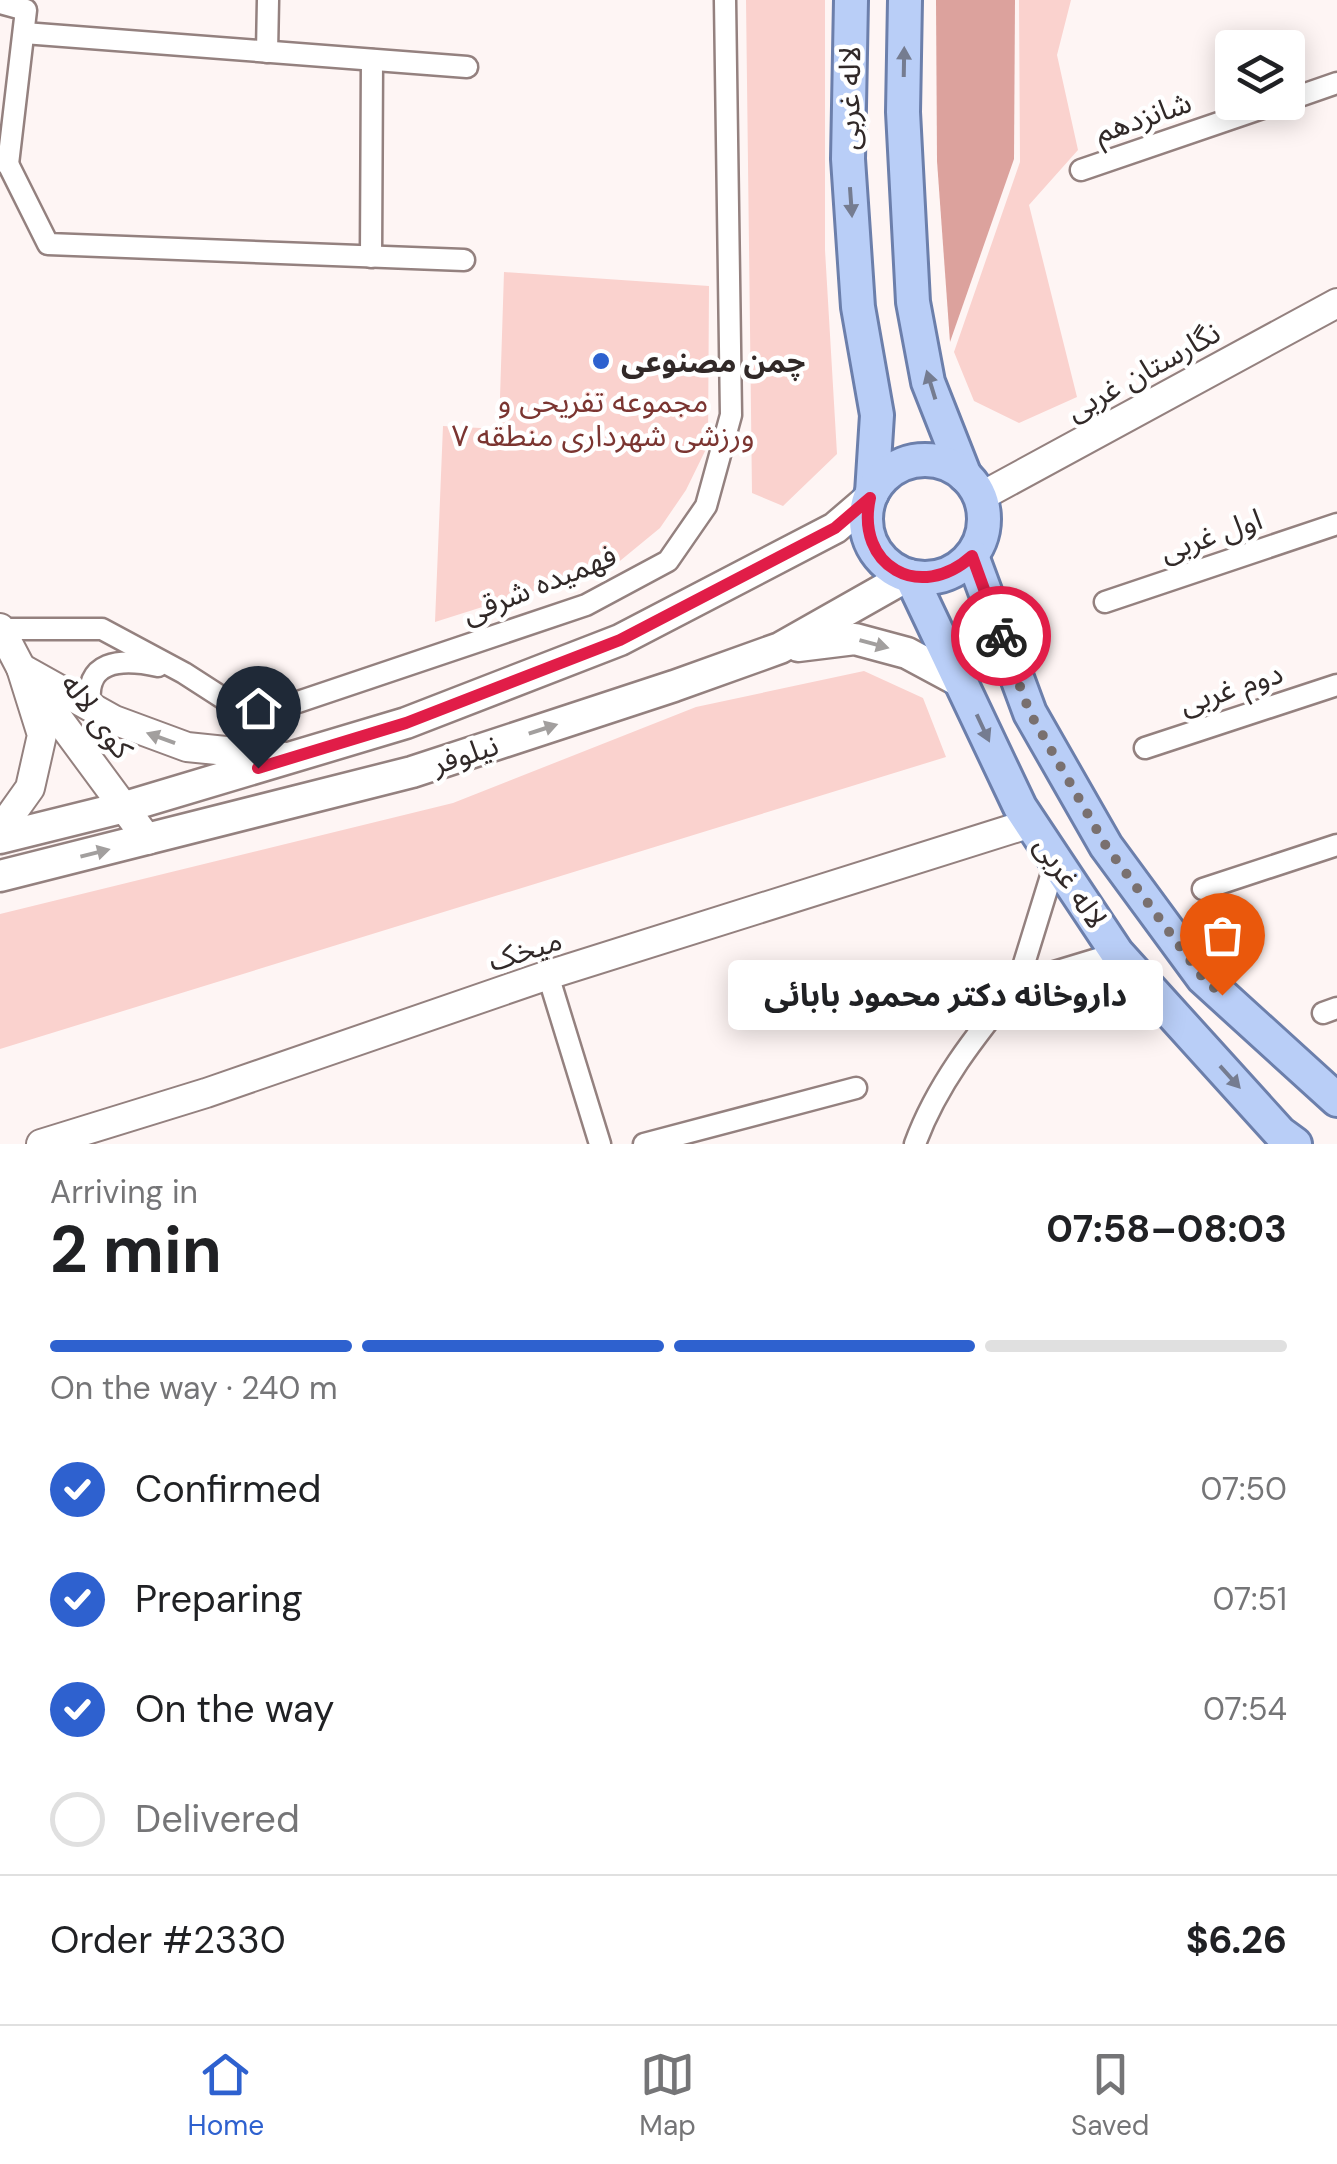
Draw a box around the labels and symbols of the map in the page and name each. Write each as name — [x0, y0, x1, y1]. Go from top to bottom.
one-way arrow — [896, 45, 912, 77]
street label: لاله غربی — [829, 46, 869, 150]
street label: شانزدهم — [1090, 82, 1198, 155]
one-way arrow — [843, 187, 859, 219]
street label: نگارستان غربی — [1059, 313, 1227, 429]
place label: چمن مصنوعی — [621, 342, 805, 381]
marker: چمن مصنوعی — [590, 350, 612, 372]
one-way arrow — [923, 369, 938, 399]
park label: مجموعه تفریحی و ورزشی شهرداری منطقه ۷ — [452, 382, 754, 455]
street label: اول غربی — [1155, 499, 1267, 571]
street label: فهمیده شرقی — [456, 535, 622, 633]
courier — [951, 586, 1051, 686]
one-way arrow — [859, 636, 890, 652]
street label: دوم غربی — [1174, 653, 1289, 726]
street label: کوی لاله — [52, 665, 142, 767]
pin — [216, 666, 301, 769]
one-way arrow — [974, 714, 991, 743]
one-way arrow — [528, 721, 558, 736]
street label: نیلوفر — [426, 725, 503, 783]
one-way arrow — [146, 730, 176, 745]
street label: لاله غربی — [1026, 828, 1116, 936]
one-way arrow — [80, 845, 111, 860]
pin — [1180, 893, 1265, 996]
street label: میخک — [483, 920, 567, 980]
callout: داروخانه دکتر محمود بابائی — [727, 960, 1162, 1030]
one-way arrow — [1218, 1065, 1241, 1089]

